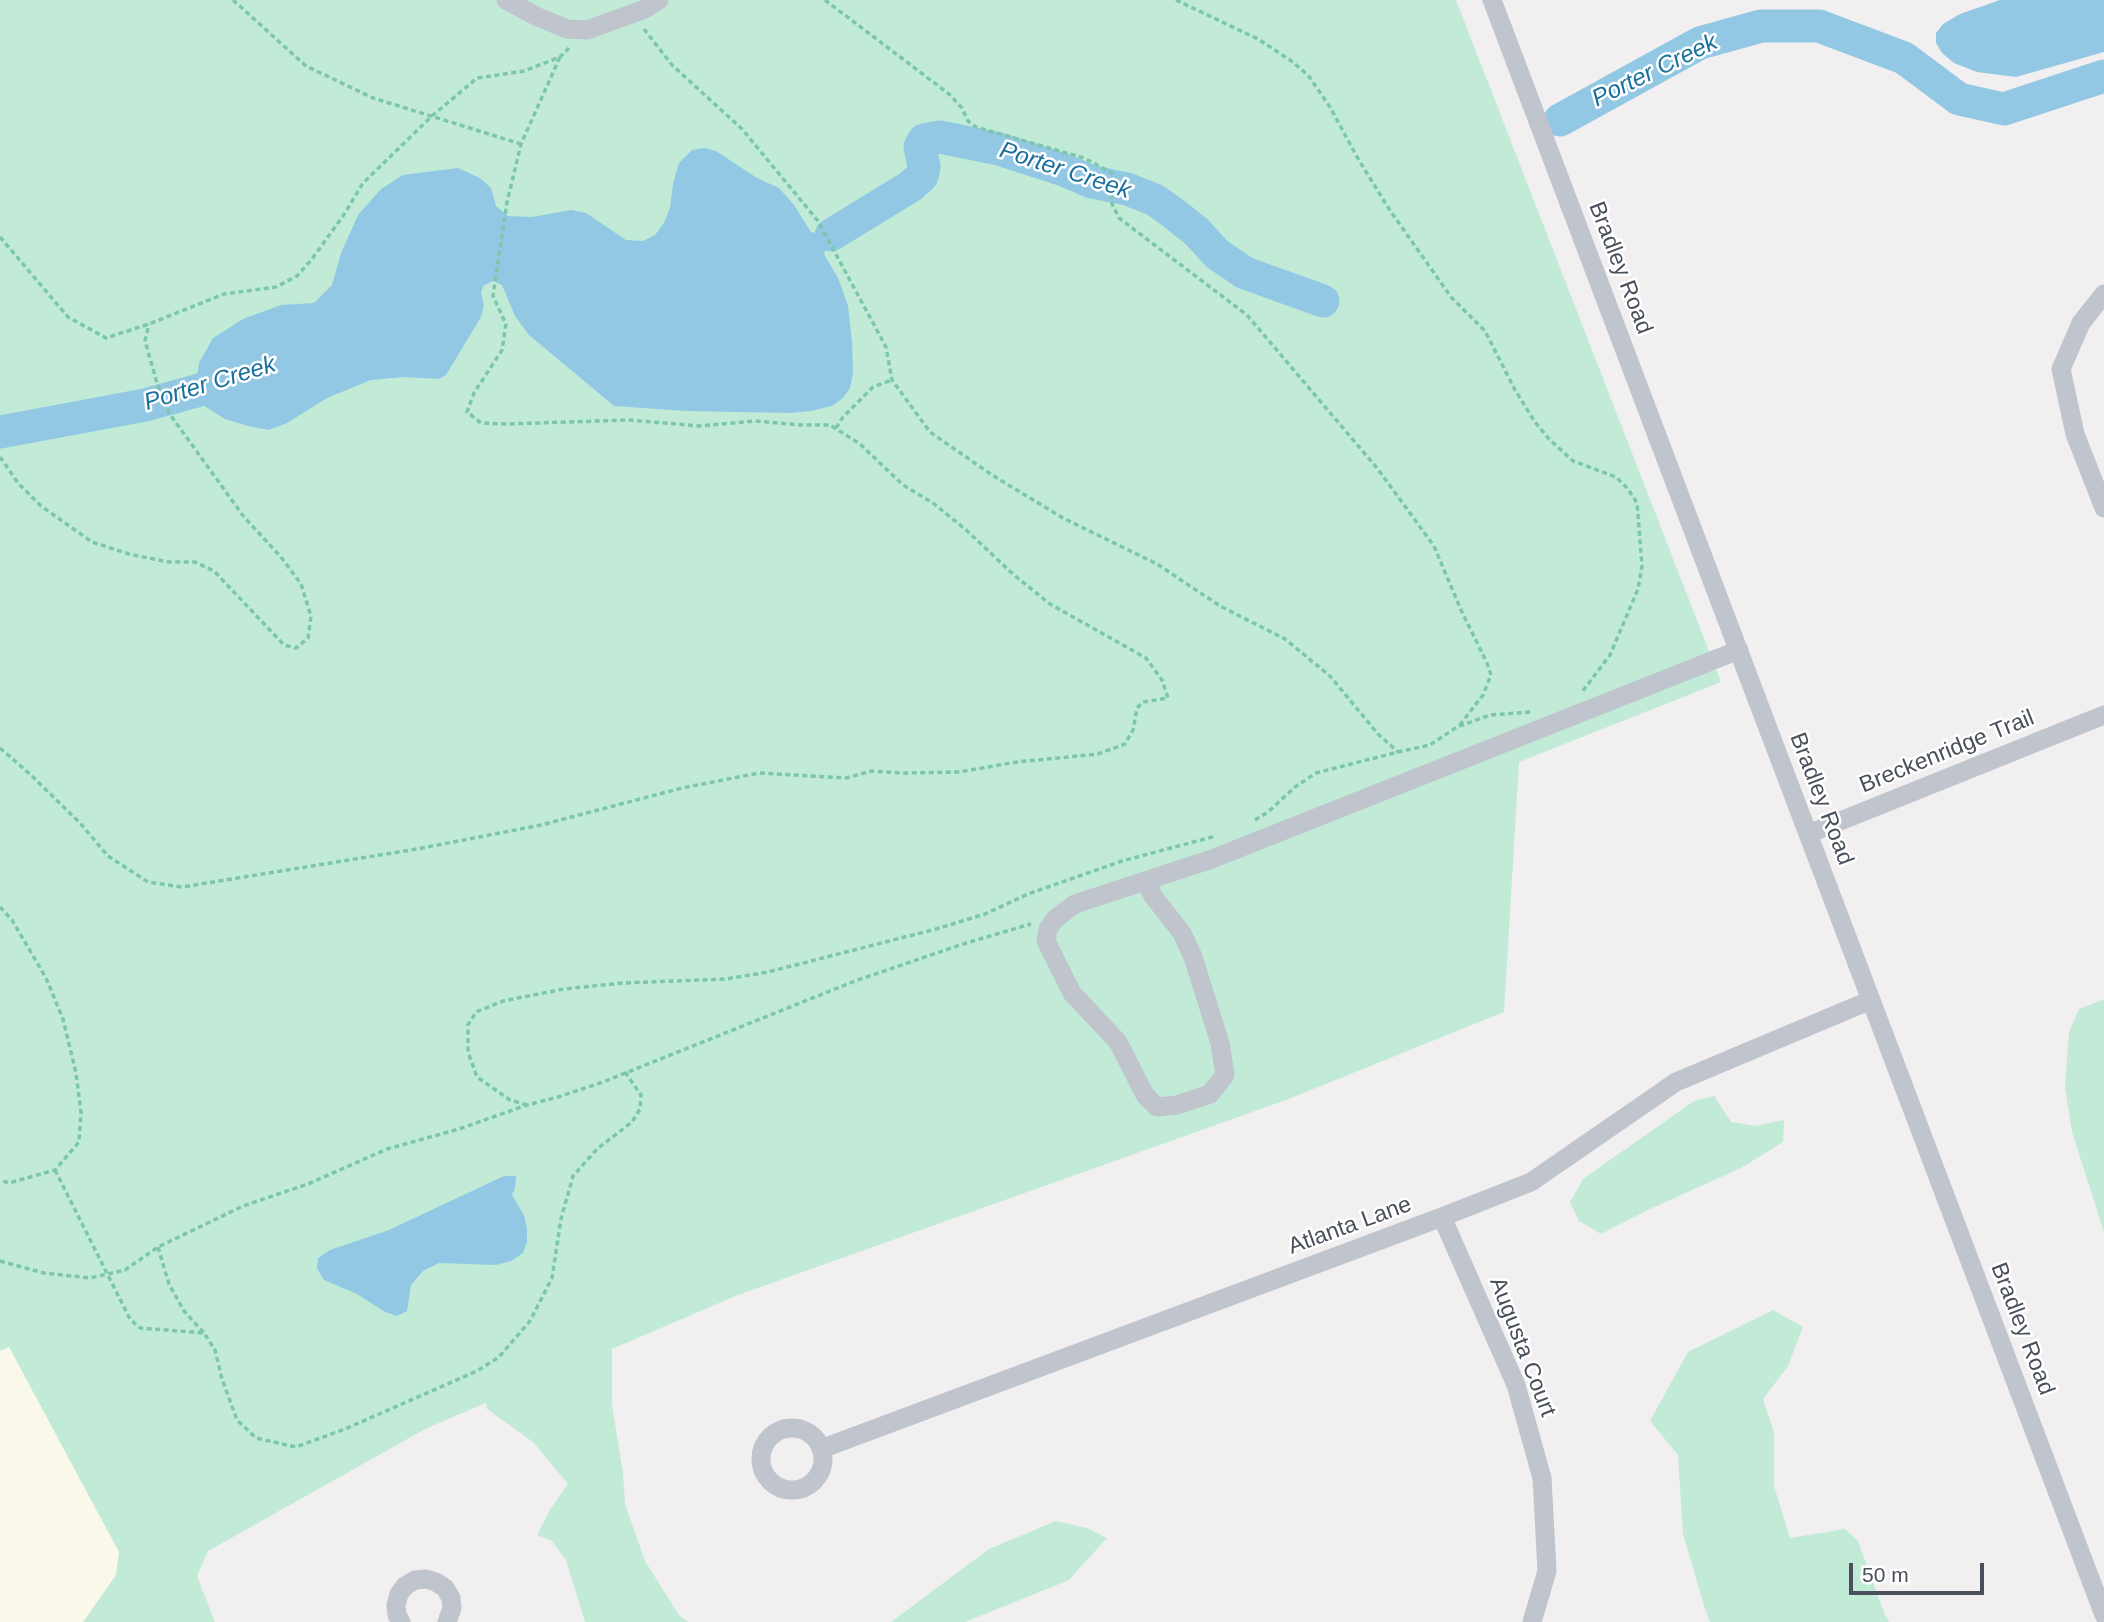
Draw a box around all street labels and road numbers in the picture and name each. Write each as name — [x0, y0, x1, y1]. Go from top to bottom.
street label: Bradley Road — [1582, 198, 1658, 338]
street label: Breckenridge Trail — [1856, 704, 2038, 800]
street label: Bradley Road — [1783, 729, 1859, 869]
street label: Atlanta Lane — [1285, 1191, 1415, 1261]
street label: Bradley Road — [1984, 1259, 2060, 1399]
street label: Augusta Court — [1483, 1273, 1561, 1421]

